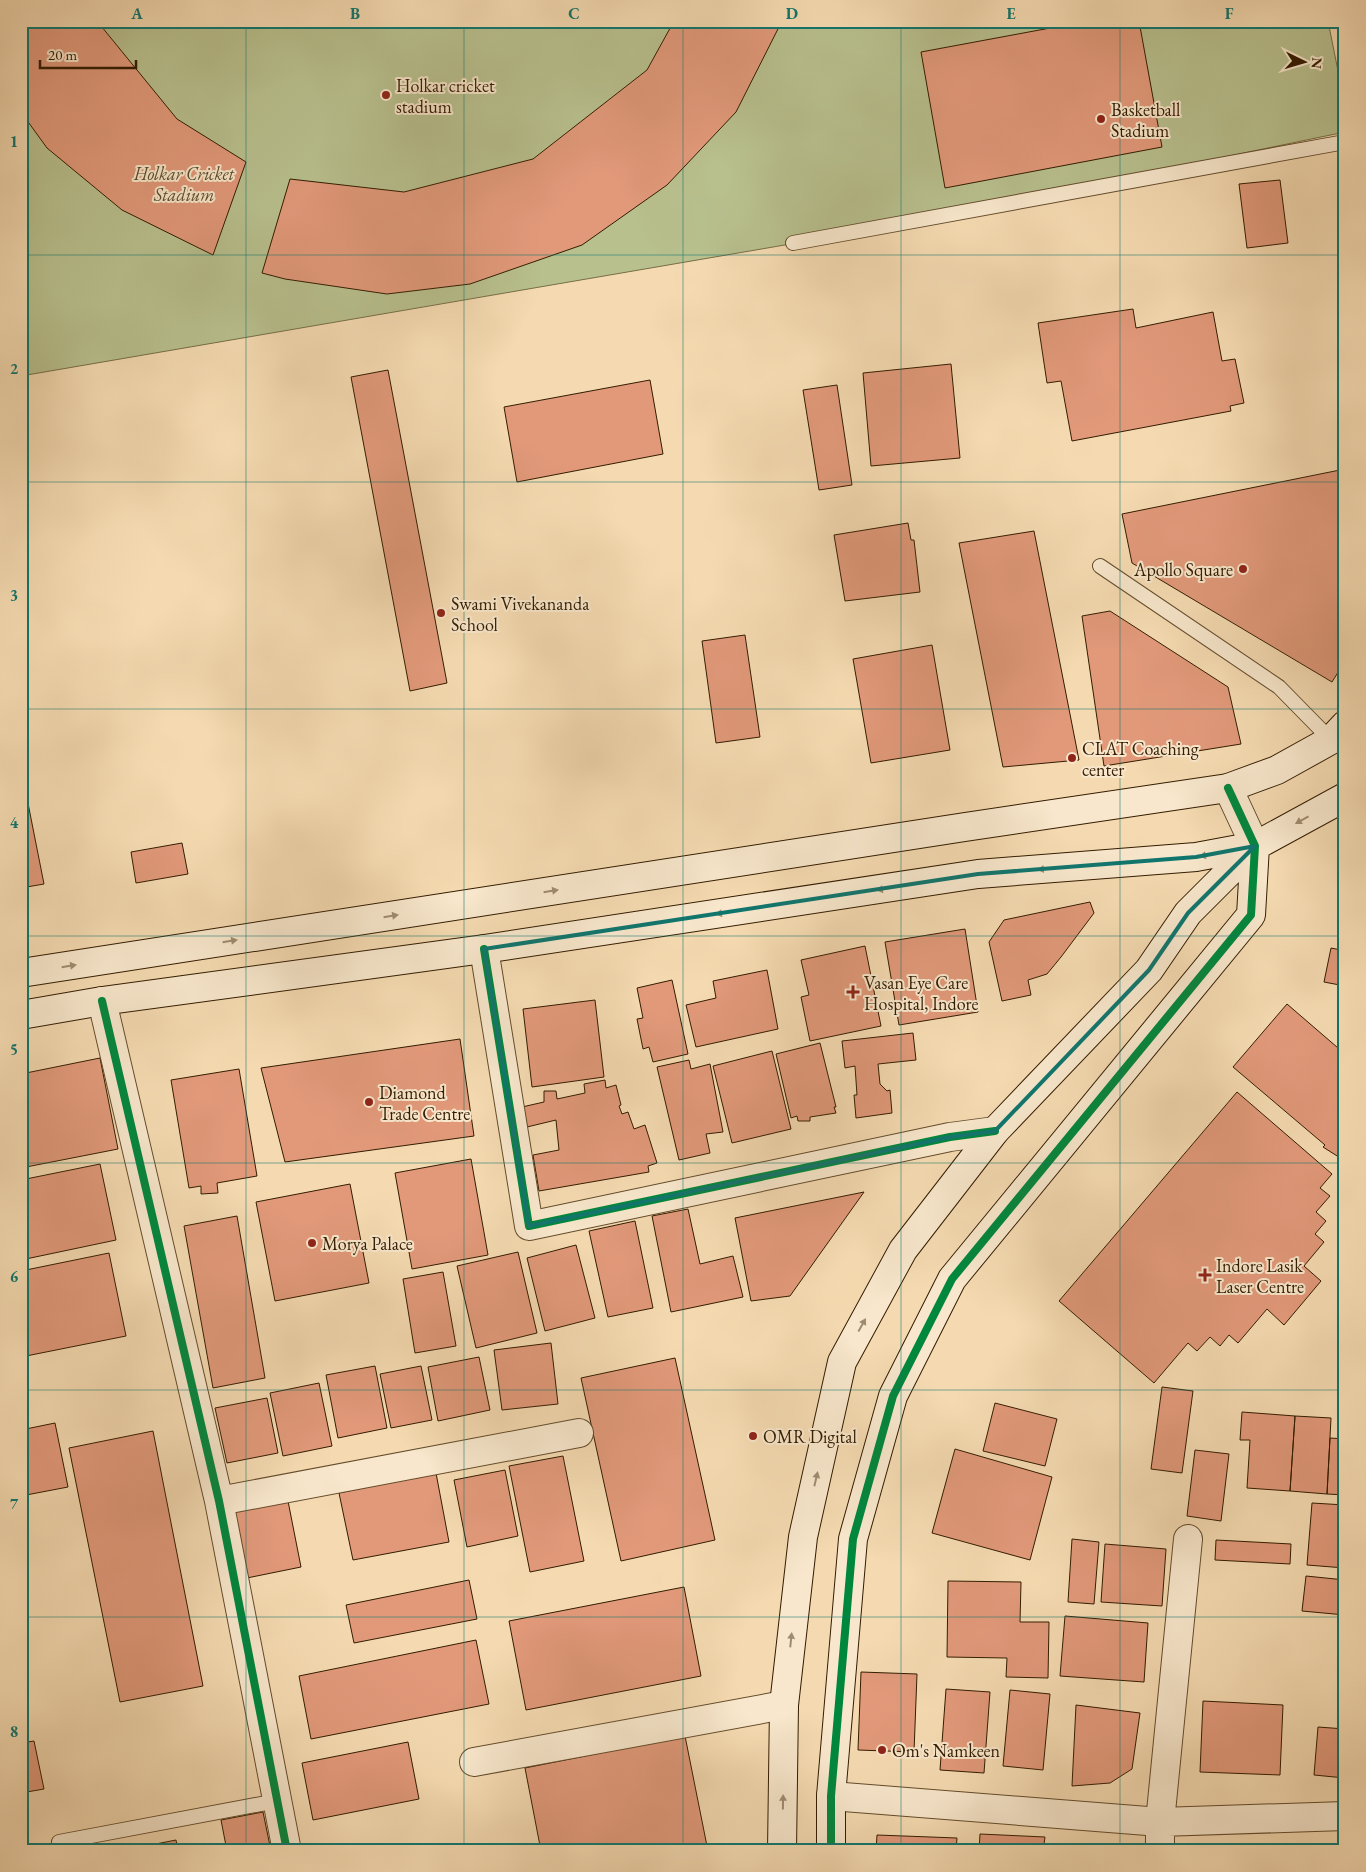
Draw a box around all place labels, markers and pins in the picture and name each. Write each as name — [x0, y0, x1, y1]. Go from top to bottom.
place label: Holkar cricket stadium — [396, 74, 495, 118]
marker: Holkar cricket stadium — [380, 89, 392, 101]
place label: Basketball Stadium — [1111, 98, 1180, 142]
marker: Basketball Stadium — [1095, 113, 1107, 125]
place label: Apollo Square — [1133, 558, 1233, 581]
marker: Apollo Square — [1237, 563, 1249, 575]
place label: Swami Vivekananda School — [451, 592, 590, 636]
marker: Swami Vivekananda School — [435, 607, 447, 619]
place label: CLAT Coaching center — [1082, 737, 1199, 781]
marker: CLAT Coaching center — [1066, 752, 1078, 764]
place label: Vasan Eye Care Hospital, Indore — [864, 971, 979, 1015]
marker: Vasan Eye Care Hospital, Indore — [846, 985, 860, 999]
place label: Diamond Trade Centre — [379, 1081, 470, 1125]
marker: Diamond Trade Centre — [363, 1096, 375, 1108]
place label: Morya Palace — [322, 1232, 413, 1255]
marker: Morya Palace — [306, 1237, 318, 1249]
place label: Indore Lasik Laser Centre — [1216, 1254, 1304, 1298]
marker: Indore Lasik Laser Centre — [1198, 1268, 1212, 1282]
place label: OMR Digital — [763, 1425, 857, 1448]
marker: OMR Digital — [747, 1430, 759, 1442]
place label: Om's Namkeen — [892, 1739, 1000, 1762]
marker: Om's Namkeen — [876, 1744, 888, 1756]

